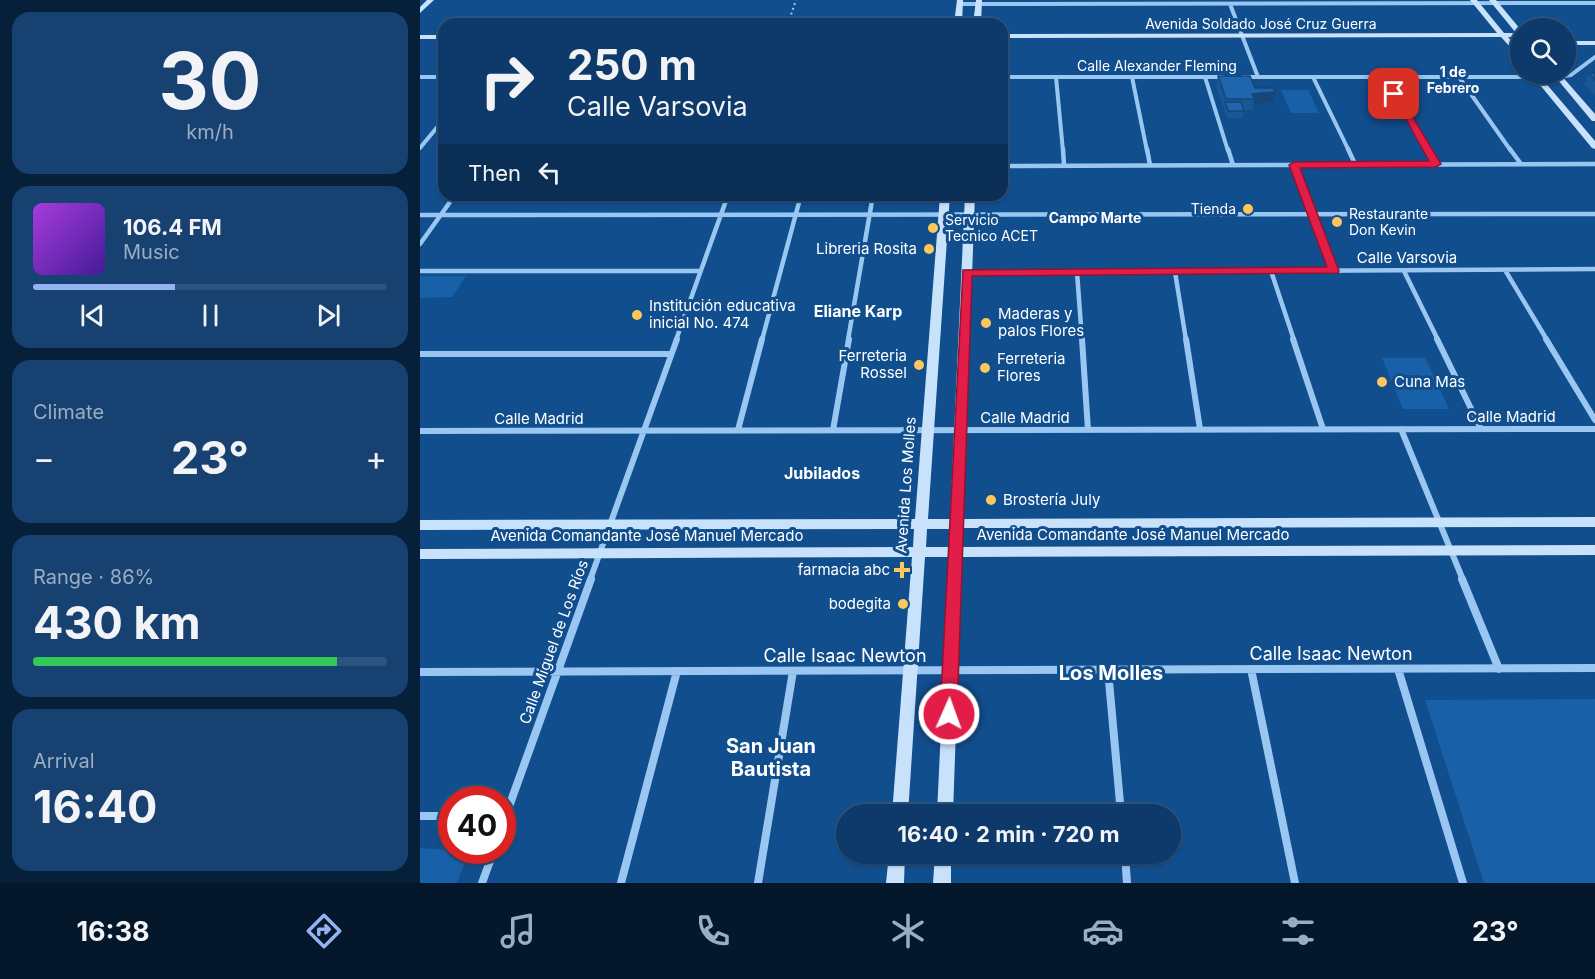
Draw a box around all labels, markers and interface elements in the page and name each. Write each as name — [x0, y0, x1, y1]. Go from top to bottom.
street label: Avenida Soldado José Cruz Guerra — [1145, 15, 1377, 32]
map controls — [1510, 18, 1576, 84]
button: search — [1510, 18, 1576, 84]
text: 30 — [159, 33, 261, 128]
text: 250 m — [567, 39, 697, 90]
icon: right — [468, 42, 546, 120]
street label: Calle Alexander Fleming — [1077, 57, 1237, 74]
district label: 1 de Febrero — [1427, 63, 1480, 96]
pin — [1368, 68, 1419, 119]
icon: arrive — [1377, 77, 1410, 110]
text: Calle Varsovia — [567, 90, 748, 123]
text: km/h — [186, 120, 234, 144]
icon: left — [533, 156, 566, 189]
text: Then — [468, 160, 521, 186]
place label: Tienda — [1191, 200, 1236, 217]
marker: Tienda — [1241, 202, 1255, 216]
place label: Restaurante Don Kevin — [1349, 205, 1428, 238]
district label: Campo Marte — [1049, 209, 1141, 226]
place label: Servicio Tecnico ACET — [945, 211, 1038, 244]
text: 106.4 FM — [123, 214, 222, 240]
marker: Restaurante Don Kevin — [1330, 215, 1344, 229]
marker: Servicio Tecnico ACET — [926, 221, 940, 235]
place label: Libreria Rosita — [816, 239, 917, 258]
text: Music — [123, 240, 180, 264]
marker: Libreria Rosita — [922, 242, 936, 256]
street label: Calle Varsovia — [1357, 248, 1457, 267]
place label: Institución educativa inicial No. 474 — [649, 296, 796, 332]
icon: previous — [76, 299, 109, 332]
icon: pause — [194, 299, 227, 332]
icon: next — [312, 299, 345, 332]
district label: Eliane Karp — [814, 301, 902, 321]
place label: Maderas y palos Flores — [998, 304, 1084, 340]
marker: Institución educativa inicial No. 474 — [630, 308, 644, 322]
marker: Maderas y palos Flores — [979, 316, 993, 330]
place label: Ferreteria Rossel — [839, 346, 907, 382]
place label: Ferreteria Flores — [997, 349, 1065, 385]
marker: Ferreteria Rossel — [912, 358, 926, 372]
marker: Ferreteria Flores — [978, 361, 992, 375]
place label: Cuna Mas — [1394, 372, 1465, 391]
marker: Cuna Mas — [1375, 375, 1389, 389]
text: Climate — [33, 400, 104, 424]
street label: Calle Madrid — [1466, 407, 1556, 426]
street label: Calle Madrid — [980, 408, 1070, 427]
street label: Calle Madrid — [494, 409, 584, 428]
street label: Avenida Los Molles — [891, 416, 920, 554]
text: 23° — [171, 430, 249, 485]
text: − — [33, 438, 55, 478]
text: + — [365, 438, 387, 478]
district label: Jubilados — [784, 463, 860, 483]
place label: Brostería July — [1003, 490, 1101, 509]
marker: Brostería July — [984, 493, 998, 507]
street label: Avenida Comandante José Manuel Mercado — [977, 525, 1289, 544]
street label: Avenida Comandante José Manuel Mercado — [491, 526, 803, 545]
street label: Calle Miguel de Los Ríos — [515, 557, 592, 727]
place label: farmacia abc — [798, 560, 890, 579]
marker: farmacia abc — [895, 563, 909, 577]
text: Range · 86% — [33, 565, 154, 589]
place label: bodegita — [829, 594, 891, 613]
text: 430 km — [33, 595, 201, 650]
marker: bodegita — [896, 597, 910, 611]
street label: Calle Isaac Newton — [1249, 643, 1413, 664]
street label: Calle Isaac Newton — [763, 645, 927, 666]
district label: Los Molles — [1059, 661, 1163, 685]
position arrow — [917, 682, 981, 746]
district label: San Juan Bautista — [726, 734, 816, 781]
text: Arrival — [33, 749, 95, 773]
text: 16:40 — [33, 779, 157, 834]
speed limit sign: 40 — [438, 786, 516, 864]
text: 16:40 · 2 min · 720 m — [898, 821, 1119, 847]
icon: directions — [303, 910, 345, 952]
icon: music — [497, 910, 539, 952]
icon: phone — [692, 910, 734, 952]
icon: climate — [887, 910, 929, 952]
icon: car — [1082, 910, 1124, 952]
icon: filters — [1277, 910, 1319, 952]
text: 16:38 — [76, 915, 150, 948]
text: 23° — [1472, 915, 1519, 948]

